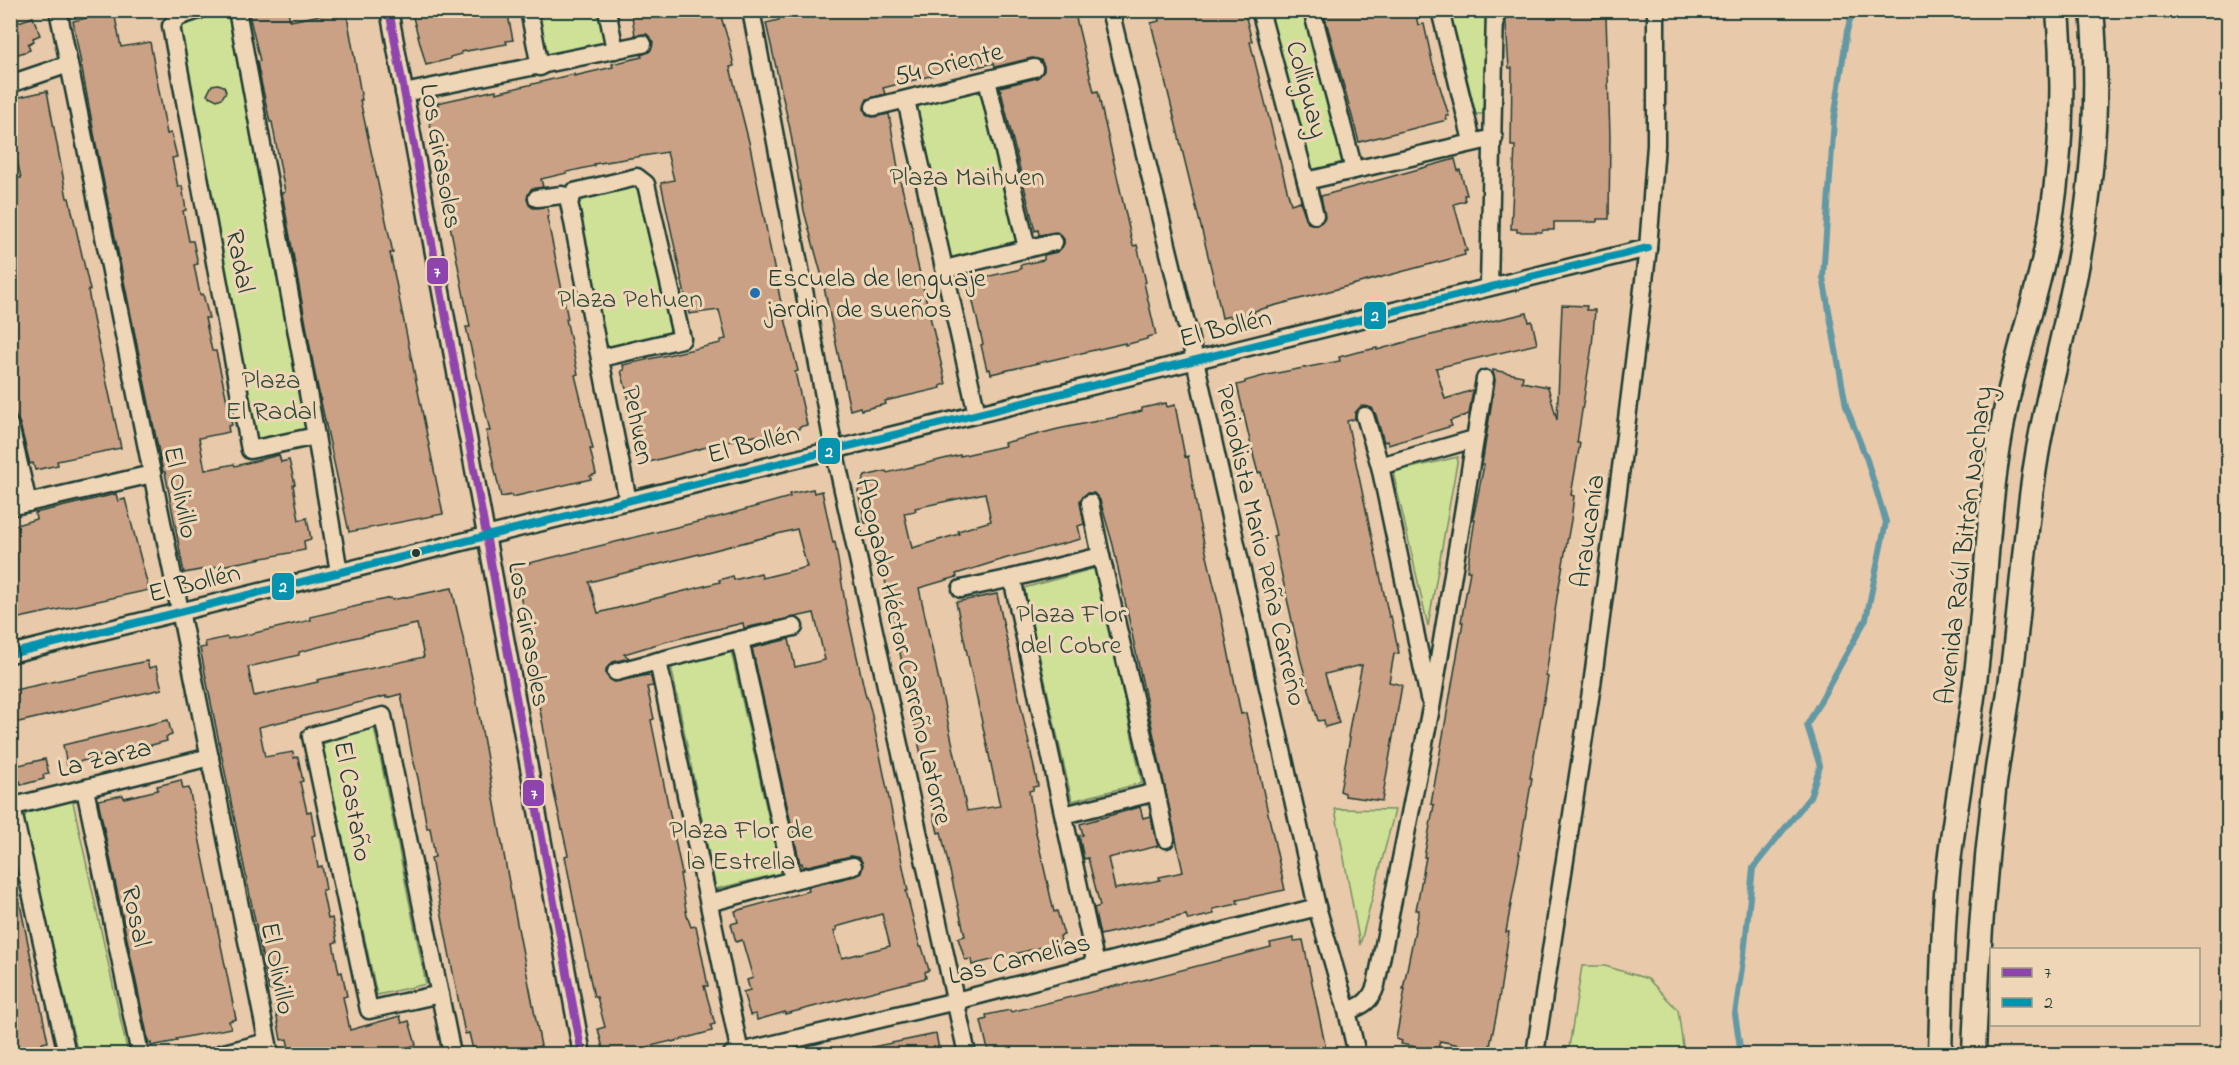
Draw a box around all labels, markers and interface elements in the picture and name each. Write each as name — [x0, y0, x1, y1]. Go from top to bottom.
street label: 54 Oriente — [890, 33, 1008, 98]
street label: Colliguay — [1274, 37, 1337, 143]
street label: Los Girasoles — [408, 81, 471, 232]
park label: Plaza Maihuen — [889, 159, 1045, 198]
street label: Radal — [213, 226, 264, 297]
line badge: 7 — [426, 257, 449, 285]
place label: Escuela de lenguaje jardin de sueños — [764, 260, 987, 330]
text: 7 — [434, 261, 441, 285]
park label: Plaza Pehuen — [557, 281, 703, 320]
marker: Escuela de lenguaje jardin de sueños — [748, 286, 762, 300]
street label: El Bollén — [1176, 299, 1276, 360]
line badge: 2 — [1363, 301, 1387, 330]
text: 2 — [1370, 305, 1379, 329]
park label: Plaza El Radal — [225, 362, 317, 432]
street label: Periodista Mario Peña Carreño — [1204, 381, 1316, 710]
street label: Pehuen — [610, 383, 663, 468]
street label: Avenida Raúl Bitrán Nachary — [1927, 384, 2004, 707]
street label: El Bollén — [704, 415, 804, 476]
line badge: 2 — [817, 437, 841, 465]
text: 2 — [824, 441, 833, 465]
street label: El Olivillo — [152, 443, 208, 542]
street label: Araucanía — [1562, 472, 1617, 591]
street label: Abogado Héctor Carreño Latorre — [844, 474, 962, 830]
unlabelled marker — [410, 547, 422, 559]
street label: El Bollén — [145, 554, 245, 615]
street label: Los Girasoles — [496, 559, 559, 710]
line badge: 2 — [271, 572, 295, 601]
text: 2 — [278, 576, 287, 600]
park label: Plaza Flor del Cobre — [1016, 596, 1127, 666]
street label: La Zarza — [54, 729, 156, 790]
street label: El Castaño — [322, 738, 381, 865]
line badge: 7 — [522, 779, 545, 807]
text: 7 — [531, 783, 538, 807]
park label: Plaza Flor de la Estrella — [669, 812, 814, 882]
street label: Rosal — [109, 882, 160, 951]
street label: El Olivillo — [249, 919, 305, 1018]
street label: Las Camelias — [944, 924, 1095, 997]
legend — [1990, 948, 2200, 1026]
text: 7 — [2044, 961, 2052, 987]
text: 2 — [2044, 991, 2053, 1017]

